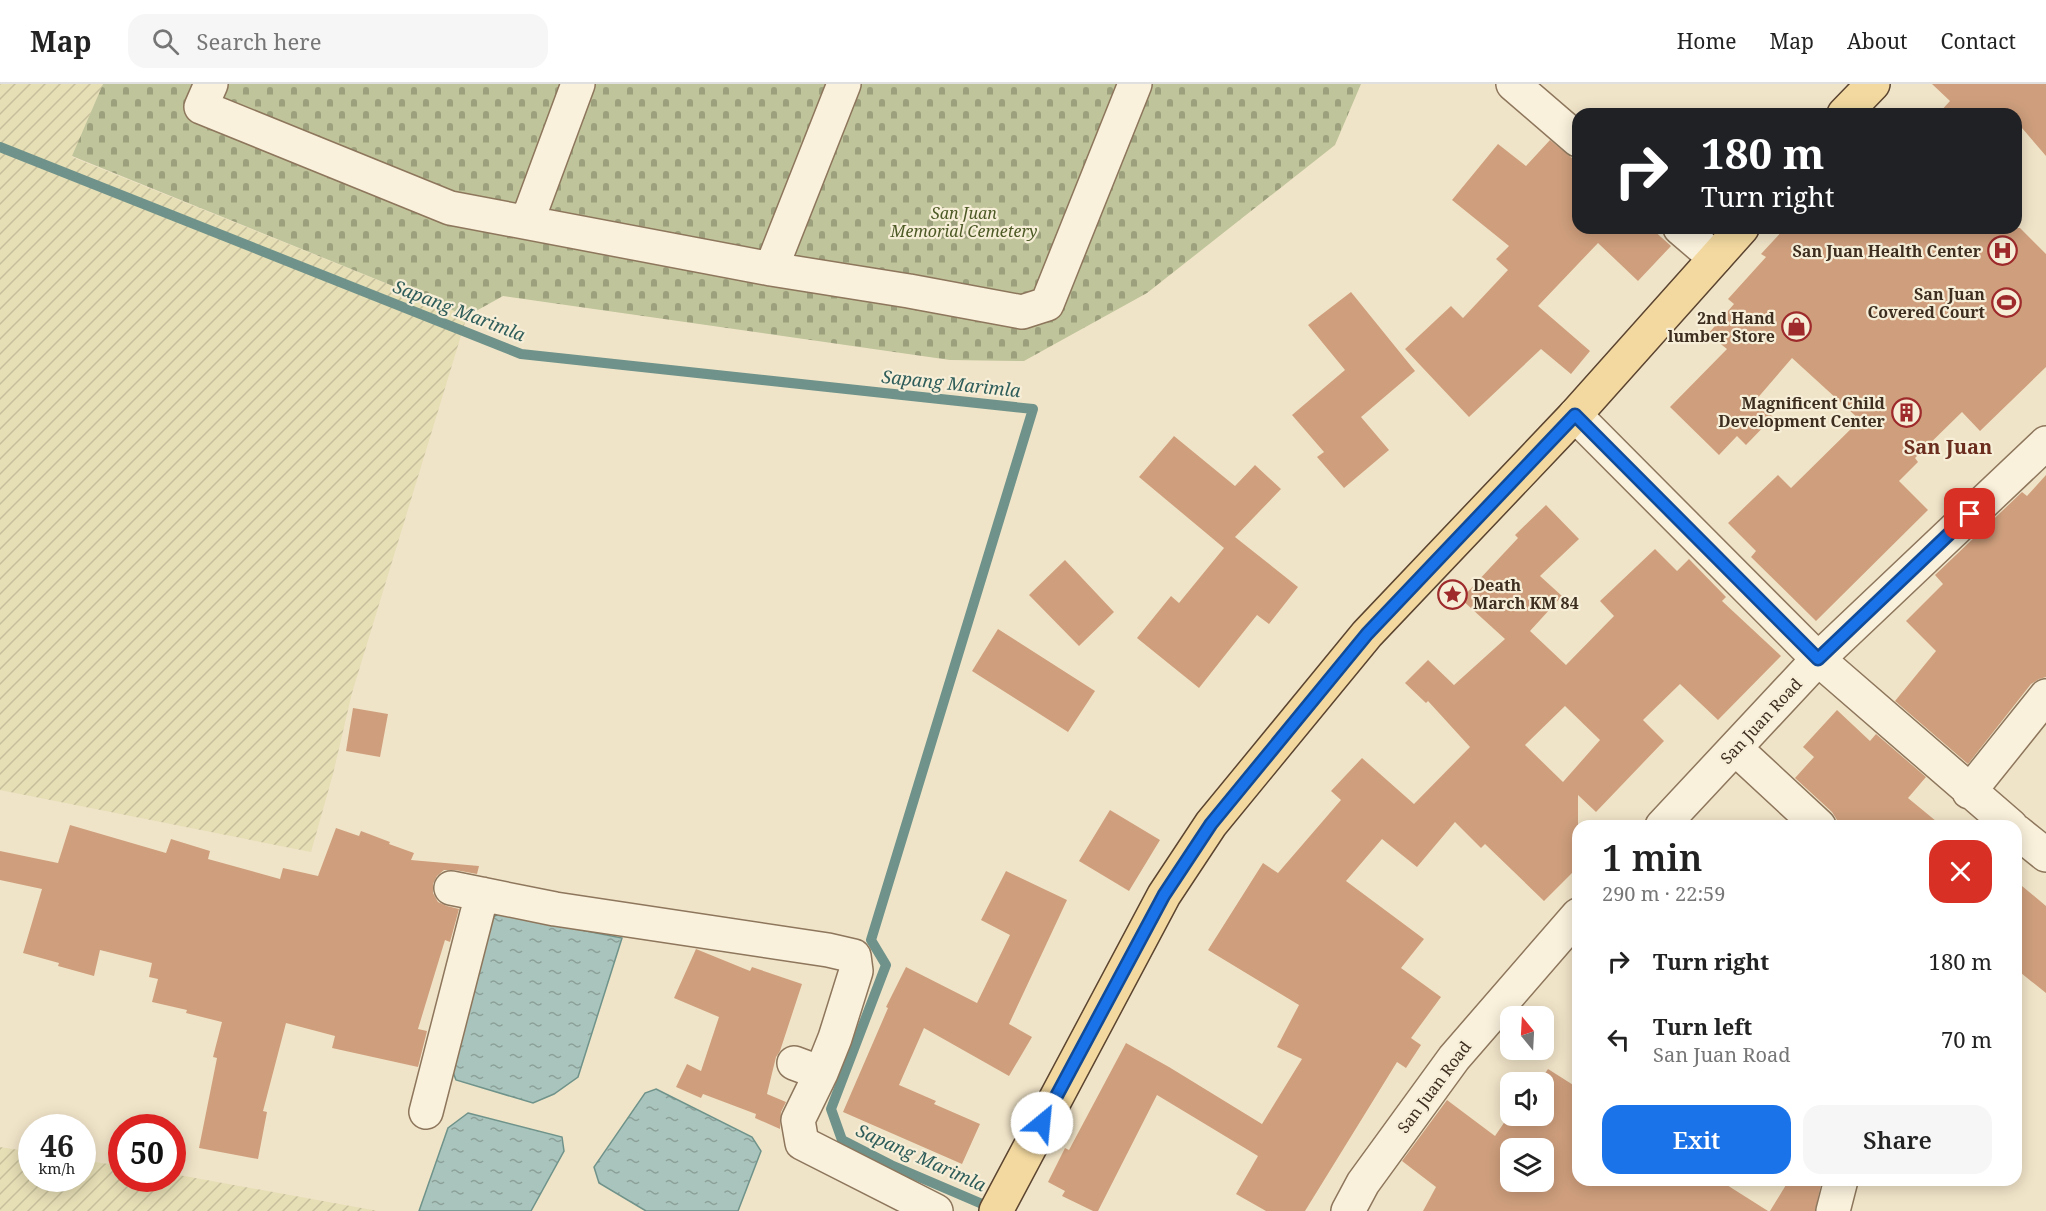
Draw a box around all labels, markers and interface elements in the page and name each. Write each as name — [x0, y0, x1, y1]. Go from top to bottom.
search box — [128, 14, 548, 68]
text: Map — [30, 22, 92, 60]
icon: search — [149, 25, 182, 58]
text: Search here — [197, 26, 321, 56]
text: Home — [1677, 27, 1737, 55]
text: Map — [1770, 27, 1814, 55]
text: About — [1847, 27, 1908, 55]
text: Contact — [1941, 27, 2016, 55]
text: 180 m — [1701, 124, 1825, 181]
icon: right — [1602, 132, 1680, 210]
text: Turn right — [1701, 178, 1834, 215]
park label: San Juan Memorial Cemetery — [890, 202, 1037, 242]
hospital icon: San Juan Health Center — [1986, 235, 2018, 267]
place label: San Juan Health Center — [1793, 240, 1982, 262]
water label: Sapang Marimla — [390, 274, 529, 347]
place label: San Juan Covered Court — [1868, 283, 1986, 323]
sports icon: San Juan Covered Court — [1990, 287, 2022, 319]
place label: 2nd Hand lumber Store — [1668, 307, 1776, 347]
shop icon: 2nd Hand lumber Store — [1780, 311, 1812, 343]
water label: Sapang Marimla — [880, 364, 1022, 402]
place label: Magnificent Child Development Center — [1718, 392, 1886, 432]
building icon: Magnificent Child Development Center — [1890, 396, 1922, 428]
district label: San Juan — [1904, 433, 1992, 460]
pin — [1944, 488, 1995, 539]
icon: arrive — [1953, 497, 1986, 530]
place label: Death March KM 84 — [1473, 574, 1579, 614]
place icon: Death March KM 84 — [1436, 578, 1468, 610]
street label: San Juan Road — [1715, 673, 1807, 769]
text: 1 min — [1602, 833, 1703, 882]
button: close — [1929, 840, 1992, 903]
text: 290 m · 22:59 — [1602, 880, 1725, 907]
icon: right — [1602, 945, 1635, 978]
text: Turn right — [1653, 946, 1769, 976]
text: 180 m — [1929, 946, 1992, 976]
north arrow — [1500, 1006, 1554, 1060]
map controls — [1500, 1006, 1554, 1192]
text: Turn left — [1653, 1011, 1752, 1041]
icon: left — [1602, 1023, 1635, 1056]
text: 70 m — [1941, 1024, 1992, 1054]
street label: San Juan Road — [1392, 1036, 1476, 1138]
text: San Juan Road — [1653, 1041, 1791, 1068]
button: sound — [1500, 1072, 1554, 1126]
position arrow — [1010, 1091, 1074, 1155]
button: Exit — [1602, 1105, 1791, 1174]
button: Share — [1803, 1105, 1992, 1174]
speed limit sign: 50 — [108, 1114, 186, 1192]
water label: Sapang Marimla — [853, 1118, 991, 1197]
text: 46 — [40, 1125, 74, 1166]
button: layers — [1500, 1138, 1554, 1192]
text: km/h — [39, 1158, 75, 1178]

